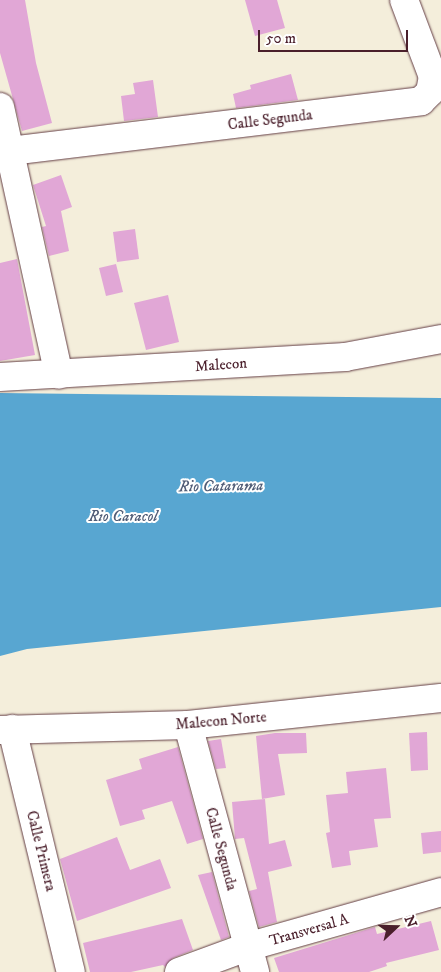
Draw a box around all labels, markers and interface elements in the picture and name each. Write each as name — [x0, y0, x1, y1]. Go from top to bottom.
scale bar — [261, 20, 411, 52]
text: 50 m — [266, 29, 296, 48]
street label: Calle Segunda — [227, 106, 313, 134]
street label: Malecon — [194, 354, 248, 376]
water label: Rio Catarama — [179, 476, 263, 496]
water label: Rio Caracol — [88, 506, 158, 526]
street label: Malecon Norte — [175, 708, 267, 734]
street label: Calle Segunda — [201, 806, 241, 892]
street label: Calle Primera — [22, 809, 60, 893]
north arrow — [371, 902, 421, 952]
street label: Transversal A — [267, 910, 351, 950]
text: N — [400, 913, 420, 930]

